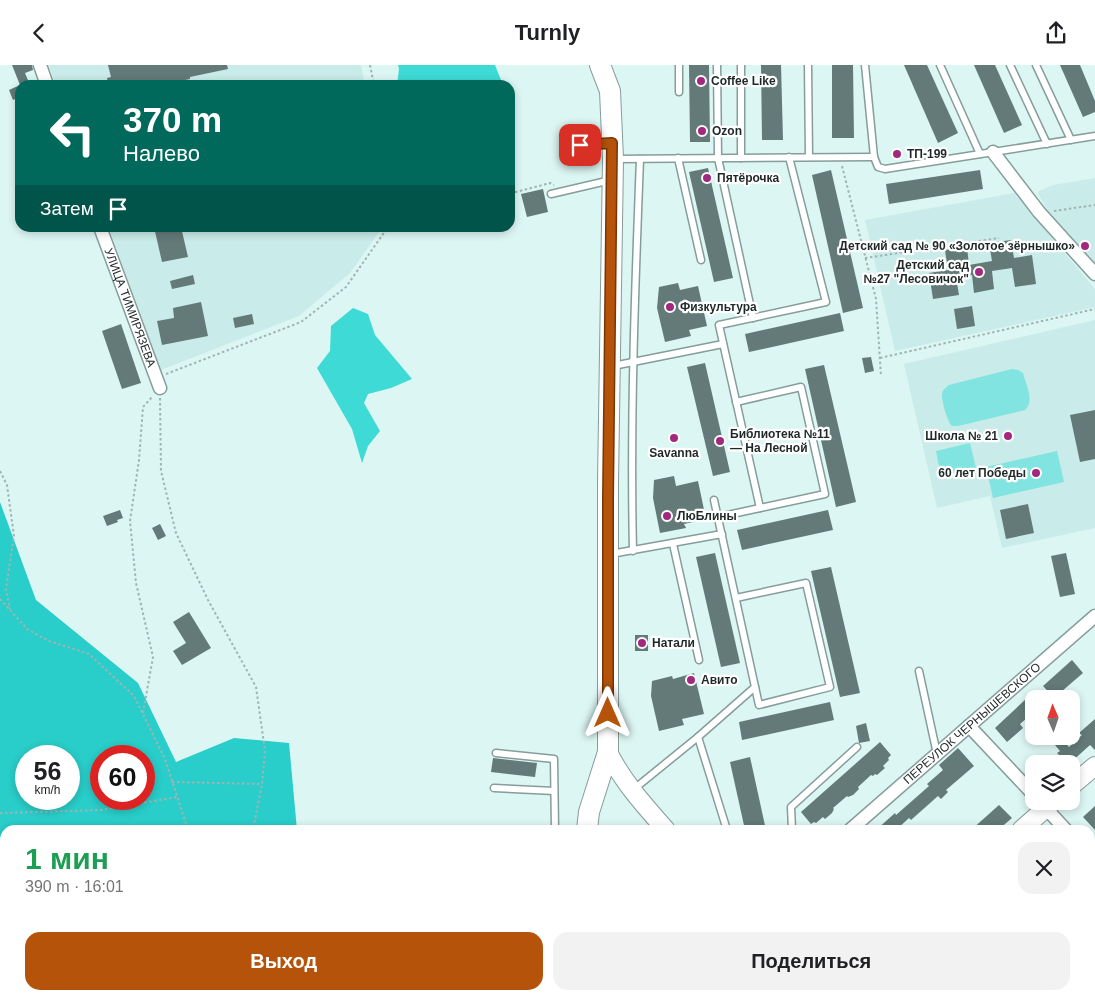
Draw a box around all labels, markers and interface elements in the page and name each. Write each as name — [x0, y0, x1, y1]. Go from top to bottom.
icon: back — [25, 19, 53, 47]
icon: share — [1042, 19, 1070, 47]
text: Turnly — [515, 20, 580, 45]
place label: Coffee Like — [711, 74, 776, 88]
marker: Coffee Like — [695, 75, 707, 87]
icon: left — [40, 100, 105, 165]
text: 370 m — [123, 100, 222, 139]
pin — [559, 124, 601, 166]
place label: Ozon — [712, 124, 742, 138]
marker: Ozon — [696, 125, 708, 137]
icon: arrive — [566, 131, 594, 159]
text: Налево — [123, 141, 200, 166]
place label: ТП-199 — [907, 147, 947, 161]
marker: ТП-199 — [891, 148, 903, 160]
place label: Пятёрочка — [717, 171, 780, 185]
marker: Пятёрочка — [701, 172, 713, 184]
icon: arrive — [104, 195, 132, 223]
text: Затем — [40, 198, 94, 219]
place label: Детский сад № 90 «Золотое зёрнышко» — [839, 239, 1075, 253]
marker: Детский сад № 90 «Золотое зёрнышко» — [1079, 240, 1091, 252]
street label: УЛИЦА ТИМИРЯЗЕВА — [101, 246, 159, 369]
place label: Детский сад №27 "Лесовичок" — [864, 258, 969, 286]
marker: Детский сад №27 "Лесовичок" — [973, 266, 985, 278]
place label: Физкультура — [680, 300, 757, 314]
marker: Физкультура — [664, 301, 676, 313]
place label: Библиотека №11 — На Лесной — [730, 427, 830, 455]
place label: Школа № 21 — [925, 429, 998, 443]
marker: Школа № 21 — [1002, 430, 1014, 442]
marker: Savanna — [668, 432, 680, 444]
marker: Библиотека №11 — На Лесной — [714, 435, 726, 447]
place label: Savanna — [649, 446, 699, 460]
place label: 60 лет Победы — [938, 466, 1026, 480]
marker: 60 лет Победы — [1030, 467, 1042, 479]
place label: ЛюБлины — [677, 509, 737, 523]
marker: ЛюБлины — [661, 510, 673, 522]
place label: Натали — [652, 636, 695, 650]
marker: Натали — [636, 637, 648, 649]
street label: ПЕРЕУЛОК ЧЕРНЫШЕВСКОГО — [901, 660, 1043, 787]
place label: Авито — [701, 673, 737, 687]
marker: Авито — [685, 674, 697, 686]
position arrow — [581, 686, 633, 738]
north arrow — [1025, 690, 1080, 745]
map controls — [1025, 690, 1080, 810]
speed limit sign: 60 — [90, 745, 155, 810]
button: layers — [1025, 755, 1080, 810]
text: 56 — [34, 757, 61, 785]
text: km/h — [34, 783, 61, 797]
text: 1 мин — [25, 842, 109, 875]
button: close — [1018, 842, 1070, 894]
text: 390 m · 16:01 — [25, 878, 124, 895]
button: Выход — [25, 932, 543, 990]
button: Поделиться — [553, 932, 1070, 990]

